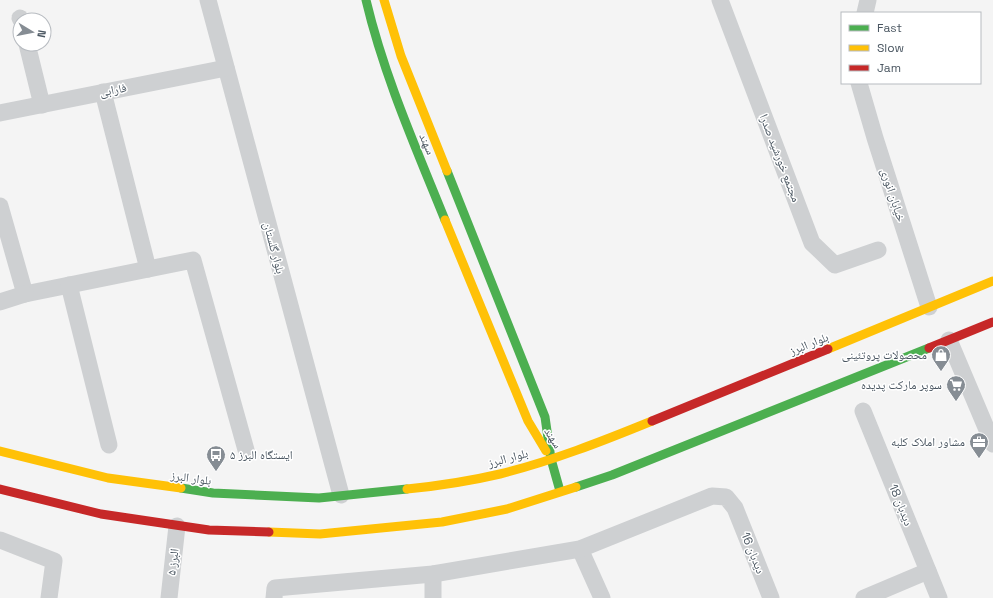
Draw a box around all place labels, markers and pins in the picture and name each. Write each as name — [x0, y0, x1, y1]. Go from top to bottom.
shop icon: محصولات پروتئینی — [930, 344, 952, 372]
place label: محصولات پروتئینی — [842, 347, 927, 363]
supermarket icon: سوپر مارکت پدیده — [945, 374, 967, 402]
place label: سوپر مارکت پدیده — [861, 377, 942, 393]
office icon: مشاور املاک کلبه — [968, 431, 990, 459]
place label: مشاور املاک کلبه — [891, 434, 965, 450]
bus stop icon: ایستگاه البرز ۵ — [205, 444, 227, 472]
place label: ایستگاه البرز ۵ — [230, 447, 293, 463]

